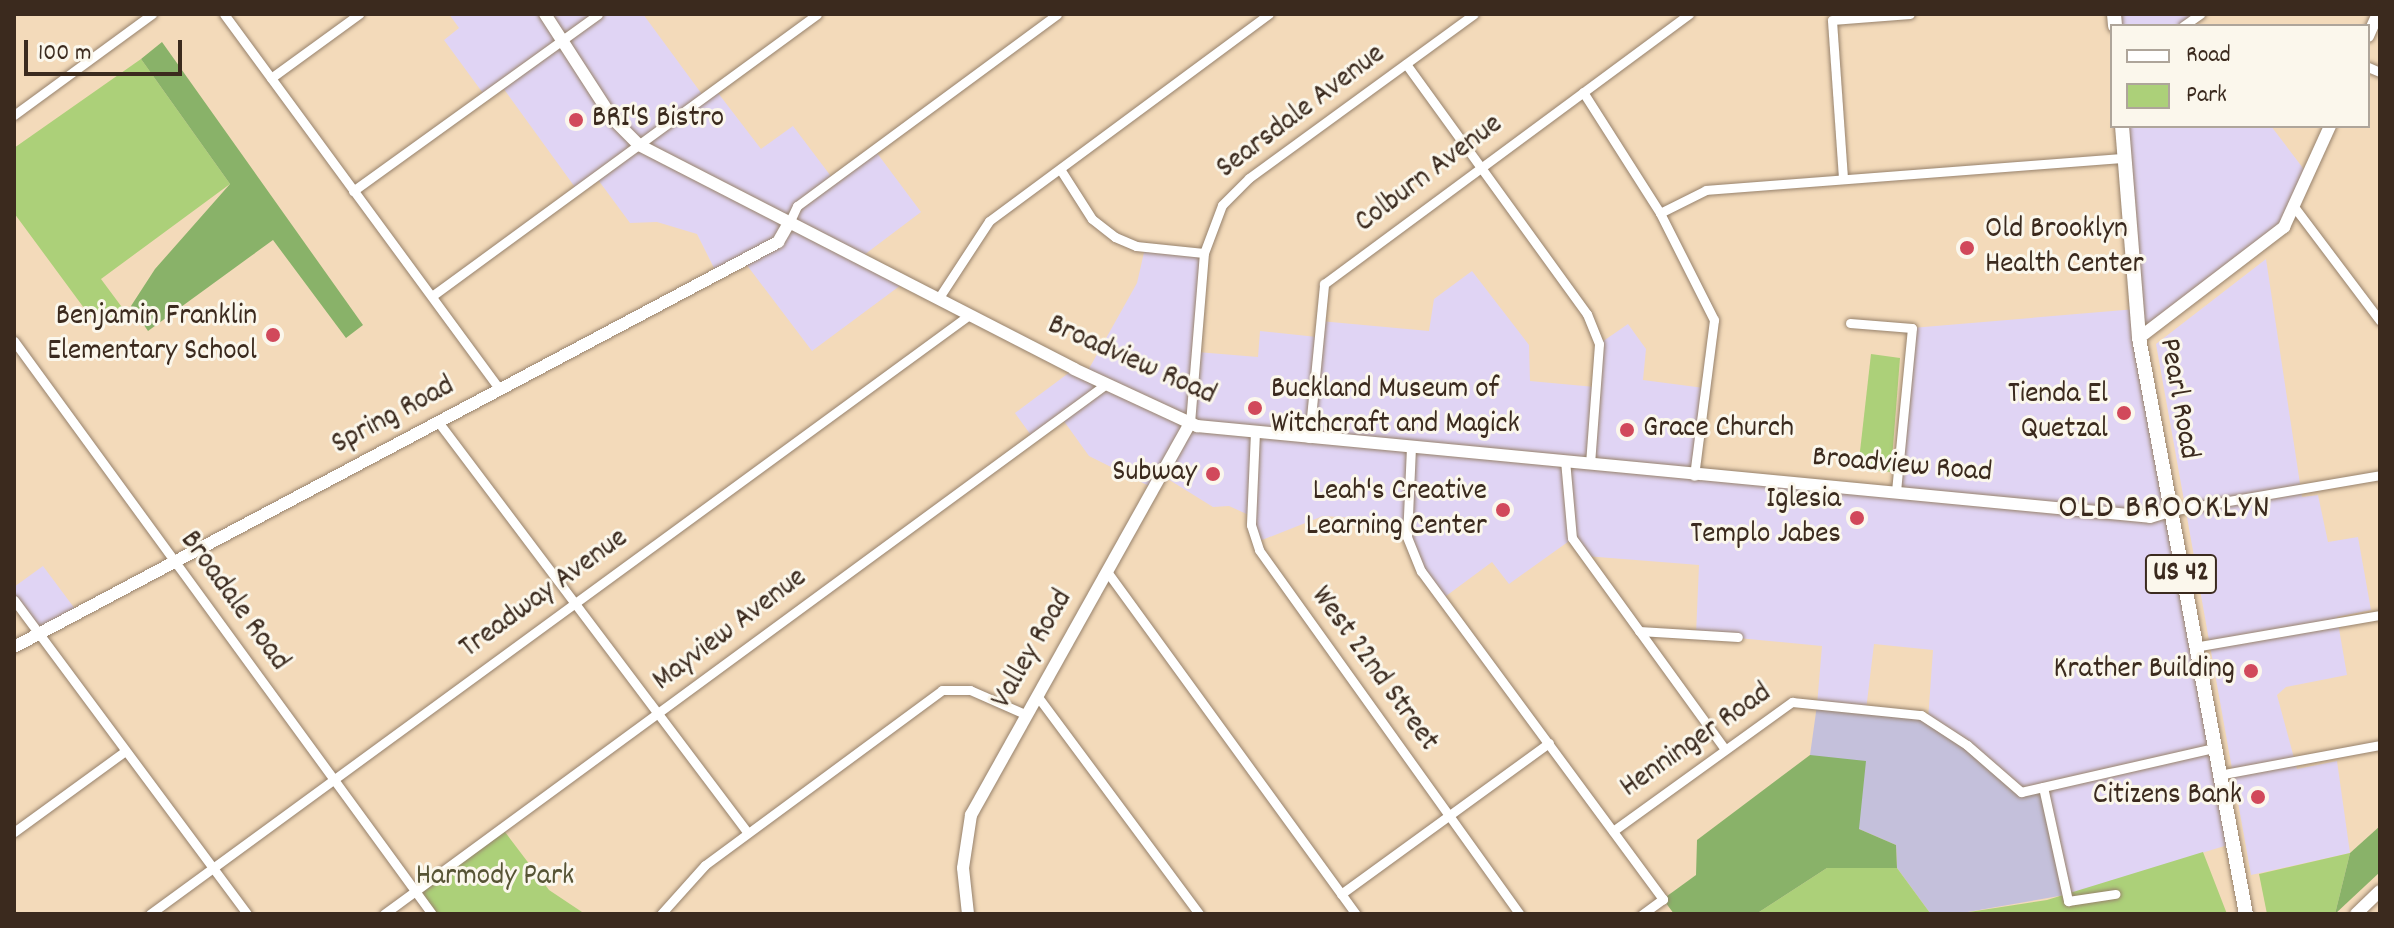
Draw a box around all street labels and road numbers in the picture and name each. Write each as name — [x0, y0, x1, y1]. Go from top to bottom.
street label: Searsdale Avenue — [1211, 38, 1393, 188]
street label: Colburn Avenue — [1349, 108, 1511, 242]
street label: Broadview Road — [1041, 309, 1221, 415]
street label: Pearl Road — [2149, 336, 2205, 462]
street label: Spring Road — [327, 370, 461, 464]
street label: Broadview Road — [1811, 441, 1993, 493]
street label: Treadway Avenue — [454, 522, 636, 668]
street label: Broadale Road — [170, 525, 296, 679]
road number: US 42 — [2143, 550, 2219, 598]
street label: Mayview Avenue — [647, 561, 815, 701]
street label: West 22nd Street — [1301, 581, 1445, 759]
street label: Valley Road — [986, 584, 1082, 716]
street label: Henninger Road — [1615, 677, 1779, 807]

